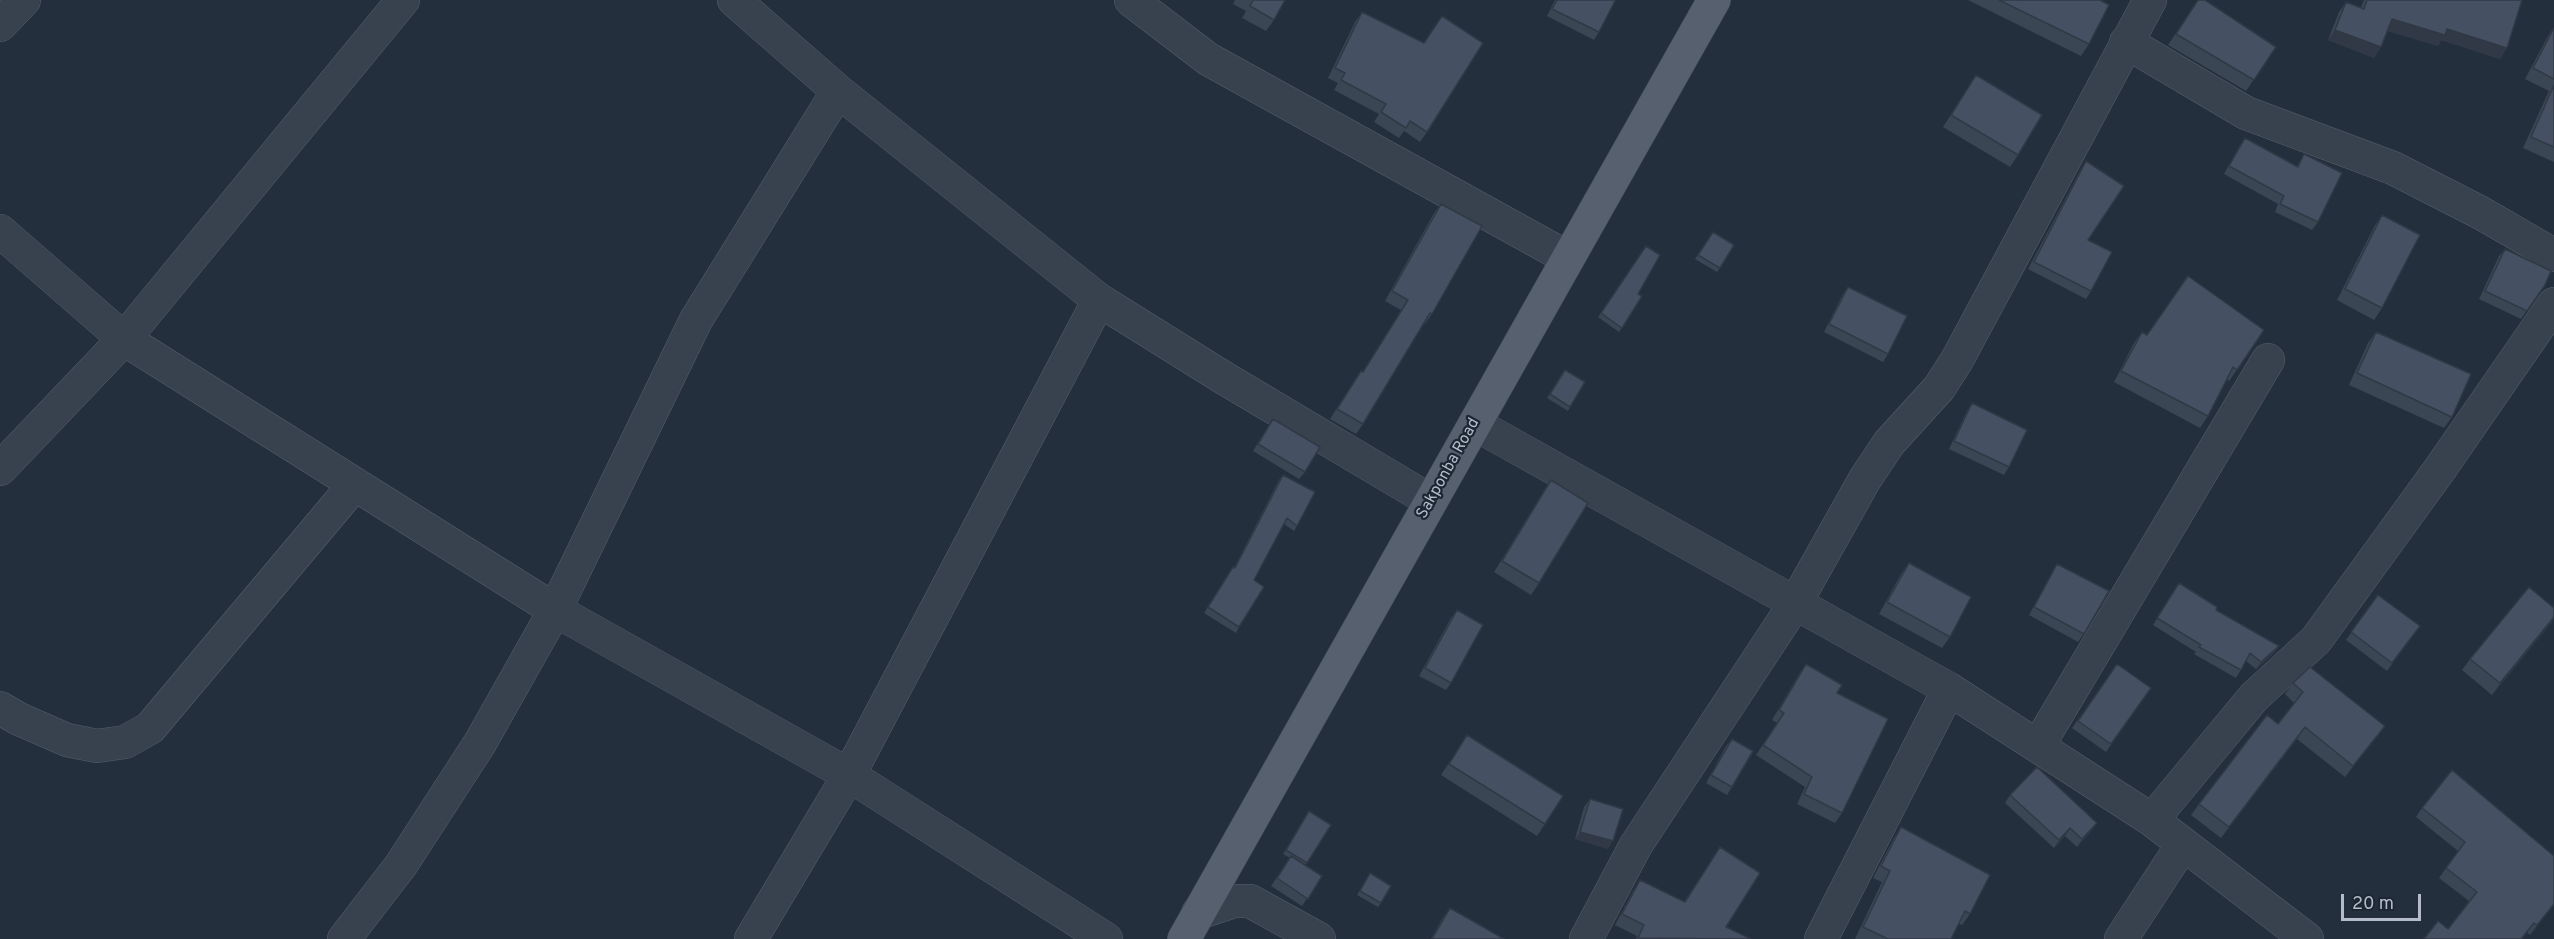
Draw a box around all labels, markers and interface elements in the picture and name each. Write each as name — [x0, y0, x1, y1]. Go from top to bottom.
street label: Sakponba Road — [1413, 415, 1485, 523]
scale bar — [2344, 882, 2424, 920]
text: 20 m — [2352, 893, 2394, 916]

